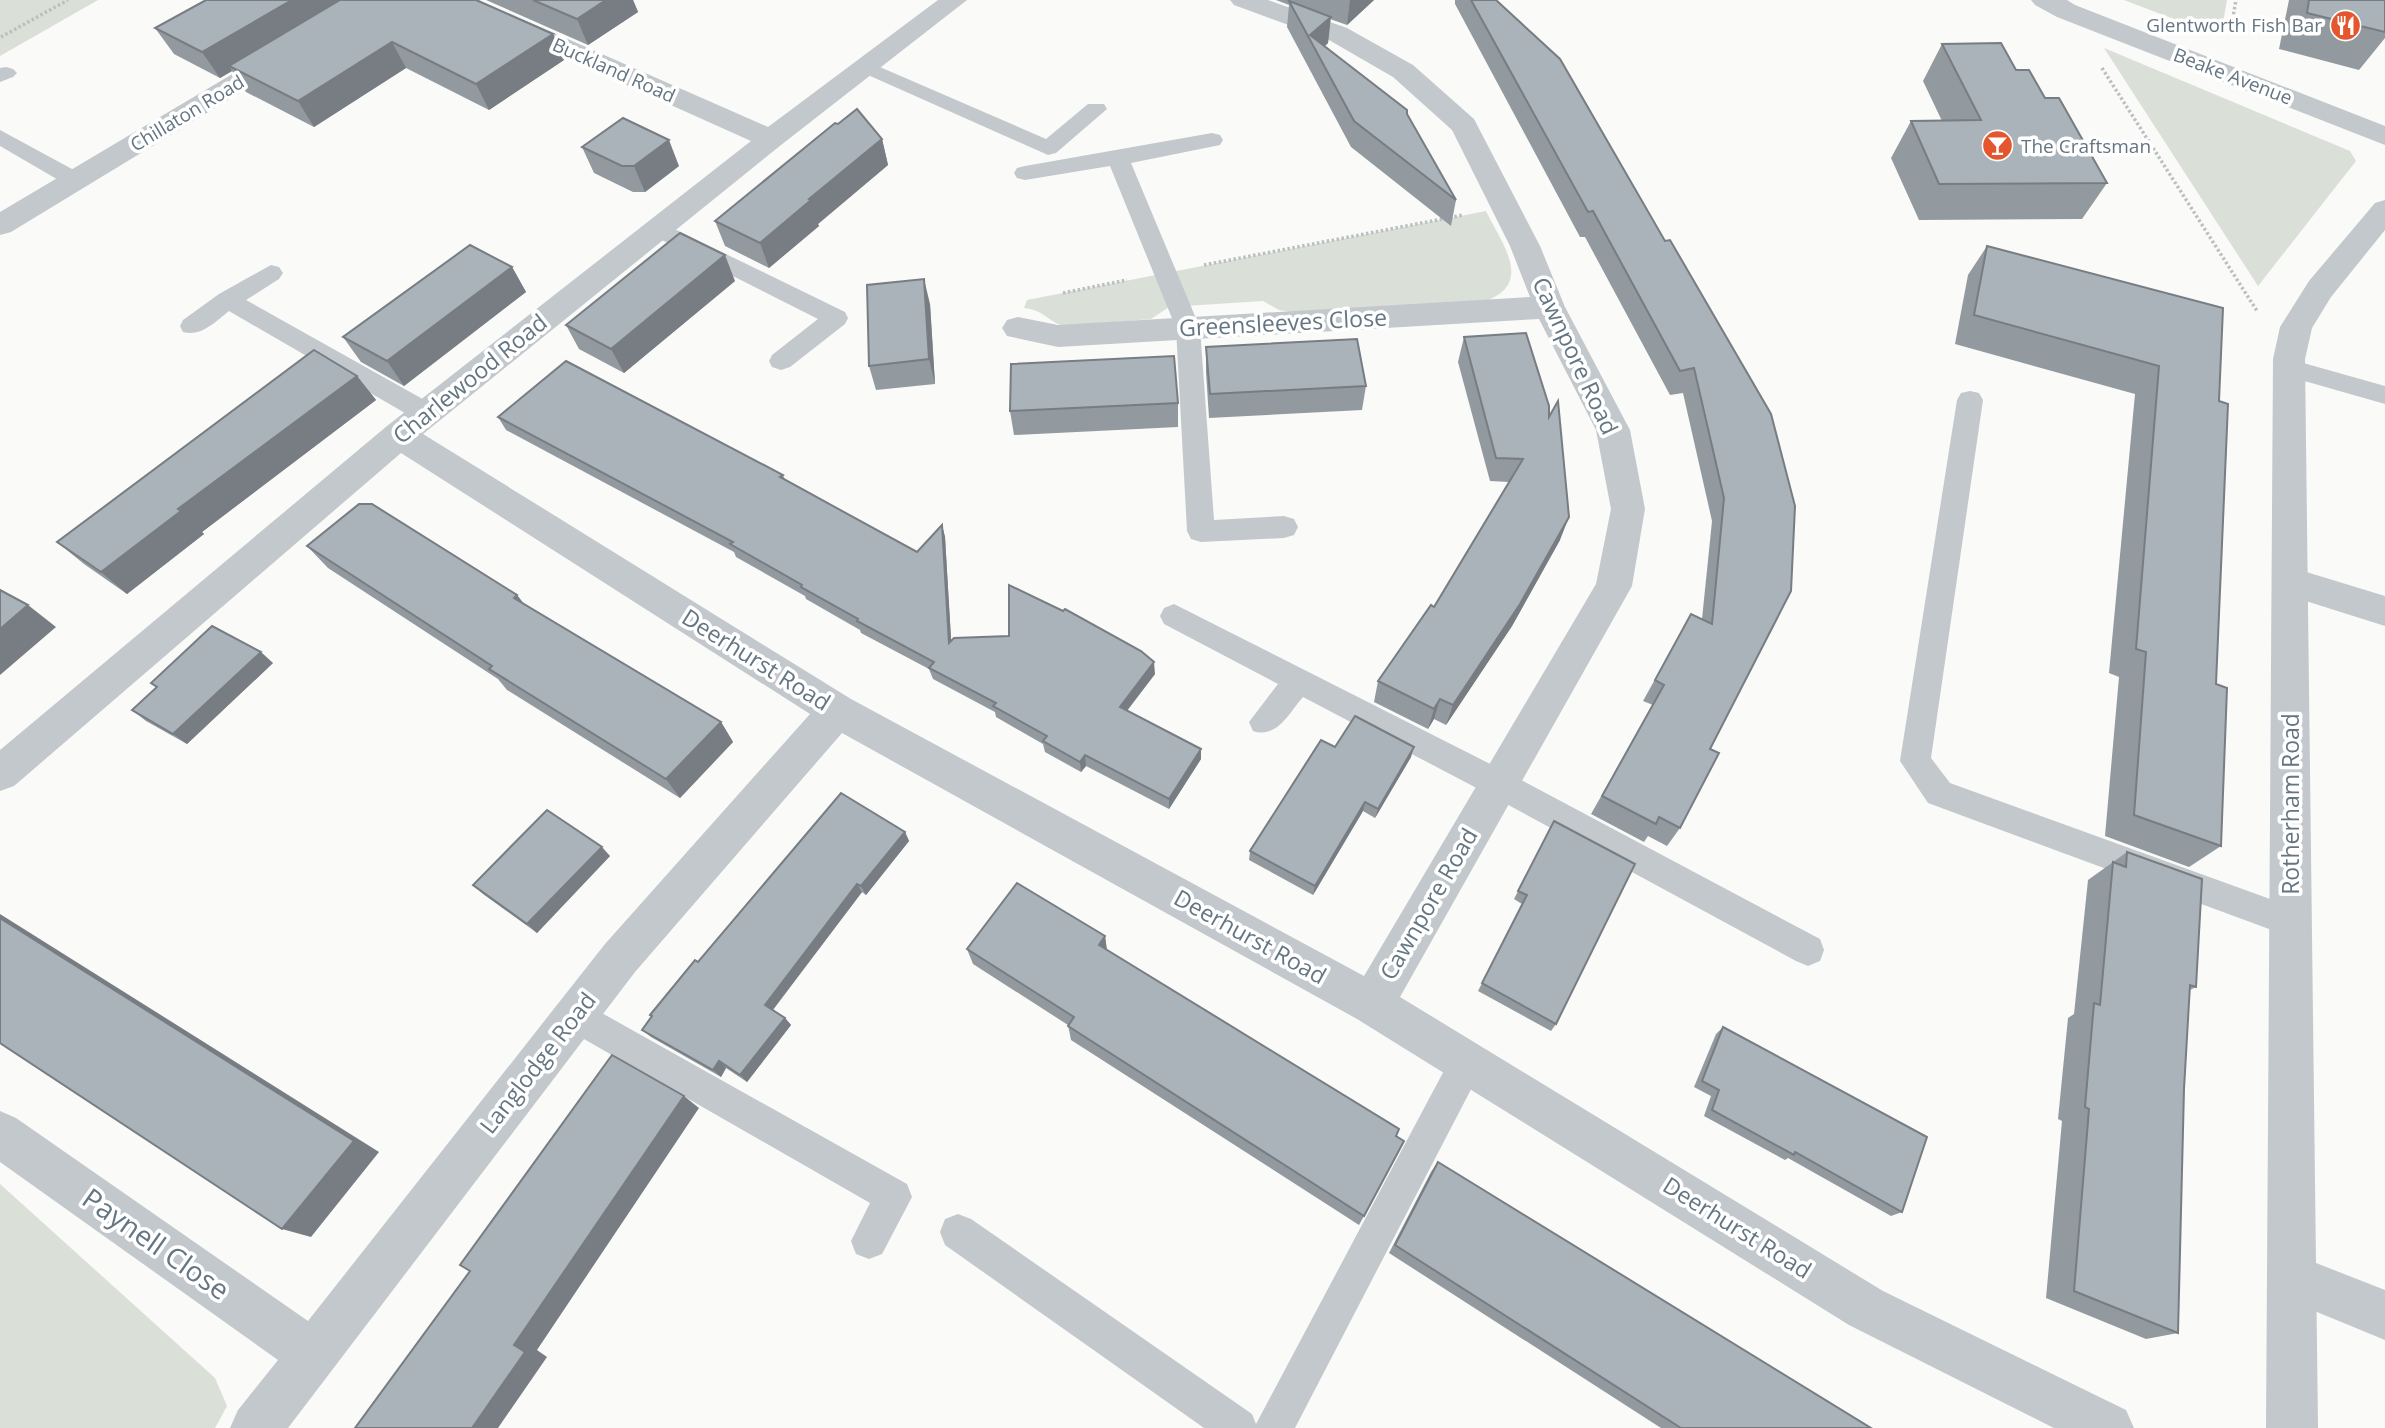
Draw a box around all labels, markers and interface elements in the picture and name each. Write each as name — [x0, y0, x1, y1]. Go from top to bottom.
restaurant icon: Glentworth Fish Bar — [2328, 8, 2362, 42]
place label: Glentworth Fish Bar — [2146, 12, 2322, 38]
street label: Buckland Road — [548, 31, 680, 109]
street label: Beake Avenue — [2170, 41, 2296, 111]
street label: Chillaton Road — [125, 69, 249, 157]
bar icon: The Craftsman — [1981, 129, 2015, 163]
place label: The Craftsman — [2021, 133, 2151, 159]
street label: Cawnpore Road — [1525, 272, 1626, 440]
street label: Greensleeves Close — [1178, 301, 1388, 343]
street label: Charlewood Road — [386, 306, 553, 450]
street label: Deerhurst Road — [676, 601, 837, 718]
street label: Rotherham Road — [2274, 713, 2306, 895]
street label: Cawnpore Road — [1372, 822, 1485, 985]
street label: Deerhurst Road — [1169, 881, 1332, 991]
street label: Langlodge Road — [472, 985, 603, 1140]
street label: Deerhurst Road — [1657, 1169, 1818, 1286]
street label: Paynell Close — [75, 1178, 238, 1308]

